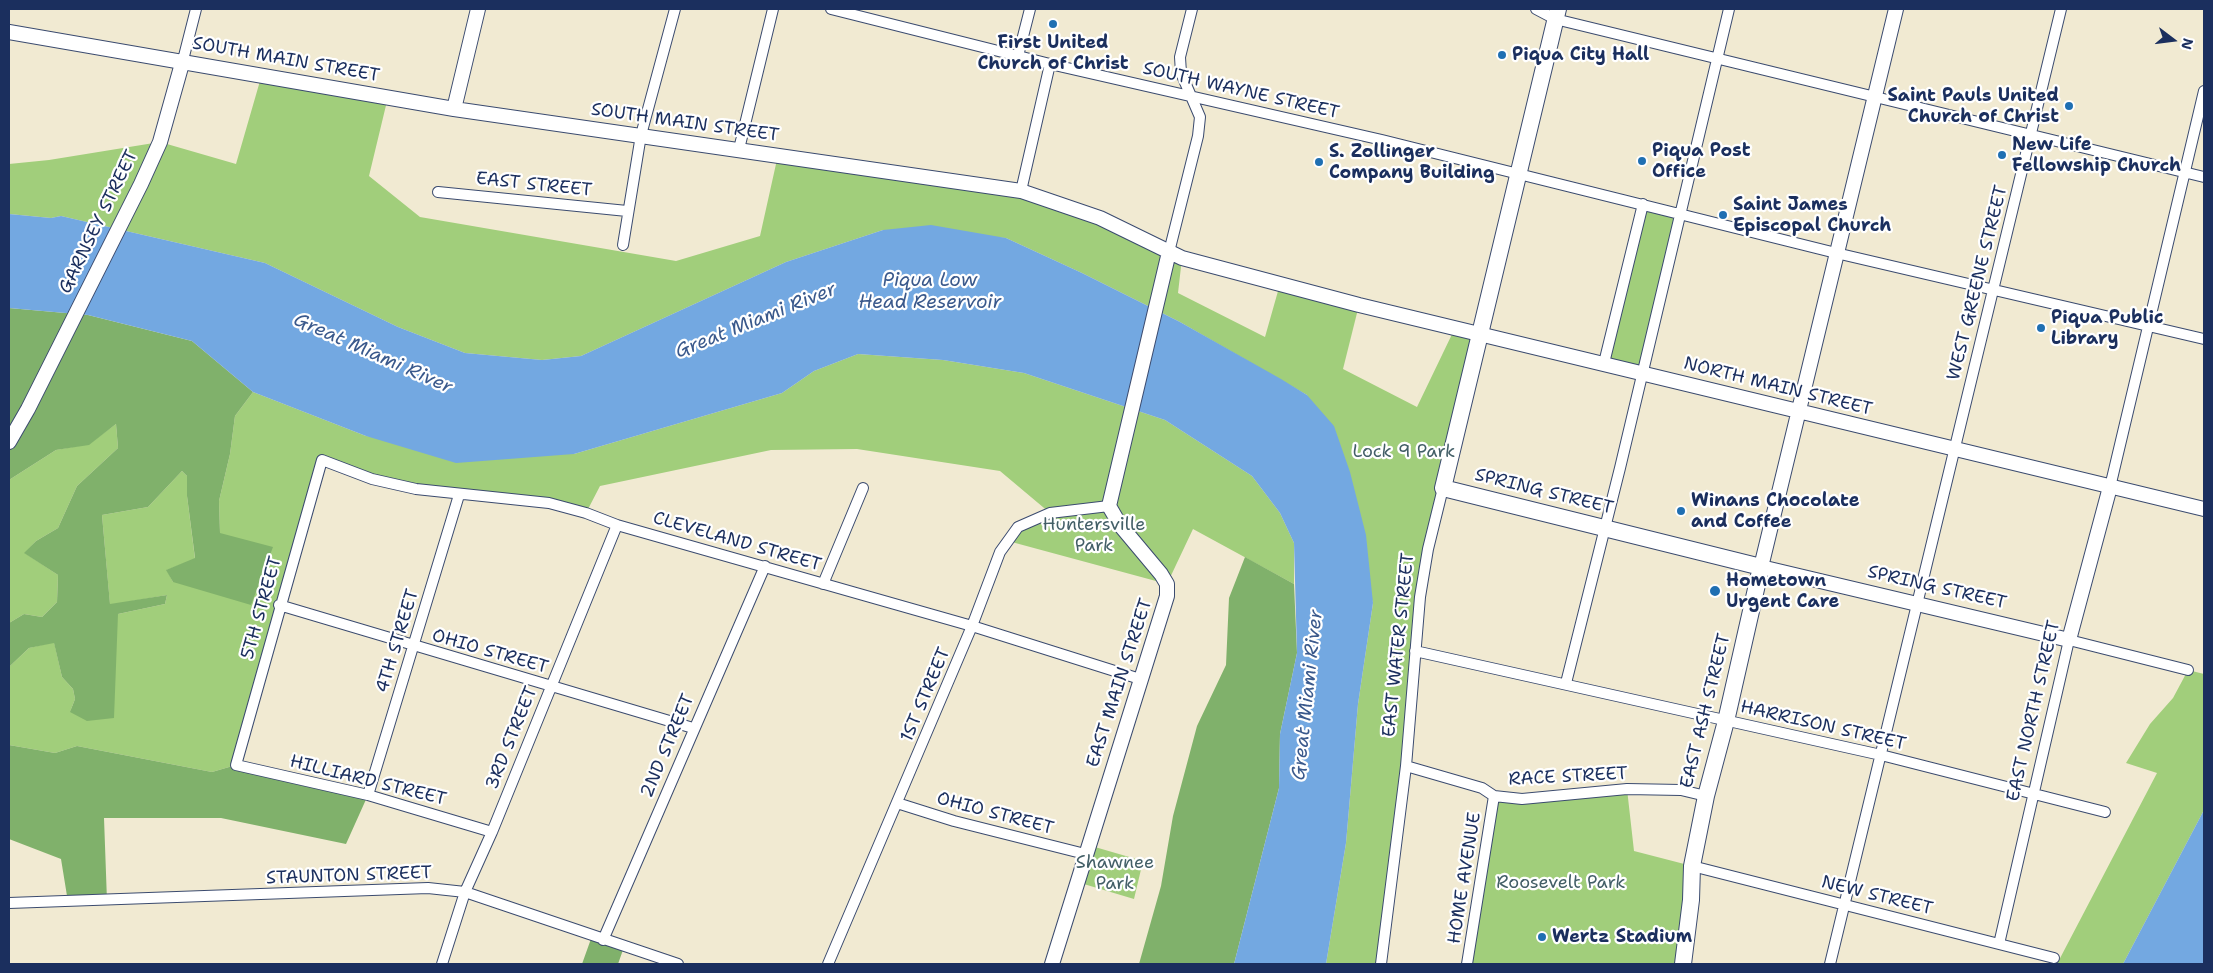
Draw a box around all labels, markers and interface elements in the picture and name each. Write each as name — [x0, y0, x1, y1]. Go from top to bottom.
north arrow — [2148, 15, 2198, 65]
marker: First United Church of Christ — [1047, 18, 1059, 30]
place label: First United Church of Christ — [977, 32, 1129, 74]
street label: SOUTH MAIN STREET — [191, 33, 381, 87]
text: N — [2177, 36, 2198, 52]
place label: Piqua City Hall — [1512, 44, 1649, 66]
marker: Piqua City Hall — [1496, 49, 1508, 61]
street label: SOUTH WAYNE STREET — [1141, 58, 1341, 124]
place label: Saint Pauls United Church of Christ — [1887, 85, 2059, 128]
street label: SOUTH MAIN STREET — [590, 99, 780, 147]
marker: Saint Pauls United Church of Christ — [2063, 100, 2075, 112]
place label: New Life Fellowship Church — [2012, 134, 2181, 176]
place label: Piqua Post Office — [1652, 140, 1750, 182]
place label: S. Zollinger Company Building — [1329, 141, 1495, 183]
street label: GARNSEY STREET — [55, 147, 143, 297]
marker: New Life Fellowship Church — [1996, 149, 2008, 161]
marker: Piqua Post Office — [1636, 155, 1648, 167]
marker: S. Zollinger Company Building — [1313, 156, 1325, 168]
street label: EAST STREET — [475, 168, 593, 202]
street label: WEST GREENE STREET — [1943, 183, 2013, 383]
place label: Saint James Episcopal Church — [1733, 194, 1891, 236]
marker: Saint James Episcopal Church — [1717, 209, 1729, 221]
water label: Piqua Low Head Reservoir — [859, 270, 1001, 314]
water label: Great Miami River — [672, 278, 840, 364]
place label: Piqua Public Library — [2051, 307, 2164, 350]
water label: Great Miami River — [290, 309, 456, 399]
marker: Piqua Public Library — [2035, 322, 2047, 334]
street label: NORTH MAIN STREET — [1681, 353, 1875, 421]
park label: Lock 9 Park — [1353, 441, 1455, 463]
street label: SPRING STREET — [1472, 464, 1616, 520]
place label: Winans Chocolate and Coffee — [1691, 490, 1859, 532]
marker: Winans Chocolate and Coffee — [1675, 505, 1687, 517]
street label: CLEVELAND STREET — [650, 508, 824, 576]
park label: Huntersville Park — [1042, 514, 1146, 556]
street label: EAST WATER STREET — [1379, 552, 1419, 738]
street label: 5TH STREET — [237, 554, 287, 662]
street label: SPRING STREET — [1865, 561, 2009, 615]
place label: Hometown Urgent Care — [1726, 570, 1839, 612]
marker: Hometown Urgent Care — [1708, 584, 1722, 598]
street label: 4TH STREET — [372, 587, 424, 695]
street label: EAST MAIN STREET — [1083, 596, 1157, 770]
water label: Great Miami River — [1288, 609, 1328, 781]
street label: EAST NORTH STREET — [2003, 618, 2065, 804]
street label: OHIO STREET — [429, 625, 551, 679]
street label: EAST ASH STREET — [1676, 631, 1736, 791]
street label: 1ST STREET — [896, 645, 956, 745]
street label: 3RD STREET — [482, 683, 542, 793]
street label: 2ND STREET — [636, 691, 700, 801]
street label: HARRISON STREET — [1738, 696, 1908, 756]
street label: HILLIARD STREET — [287, 751, 449, 811]
street label: RACE STREET — [1508, 763, 1628, 791]
street label: OHIO STREET — [934, 788, 1056, 840]
street label: HOME AVENUE — [1444, 811, 1486, 945]
park label: Shawnee Park — [1076, 852, 1154, 894]
street label: STAUNTON STREET — [266, 862, 432, 890]
park label: Roosevelt Park — [1496, 872, 1626, 894]
street label: NEW STREET — [1819, 872, 1935, 920]
place label: Wertz Stadium — [1552, 926, 1692, 948]
marker: Wertz Stadium — [1536, 931, 1548, 943]

